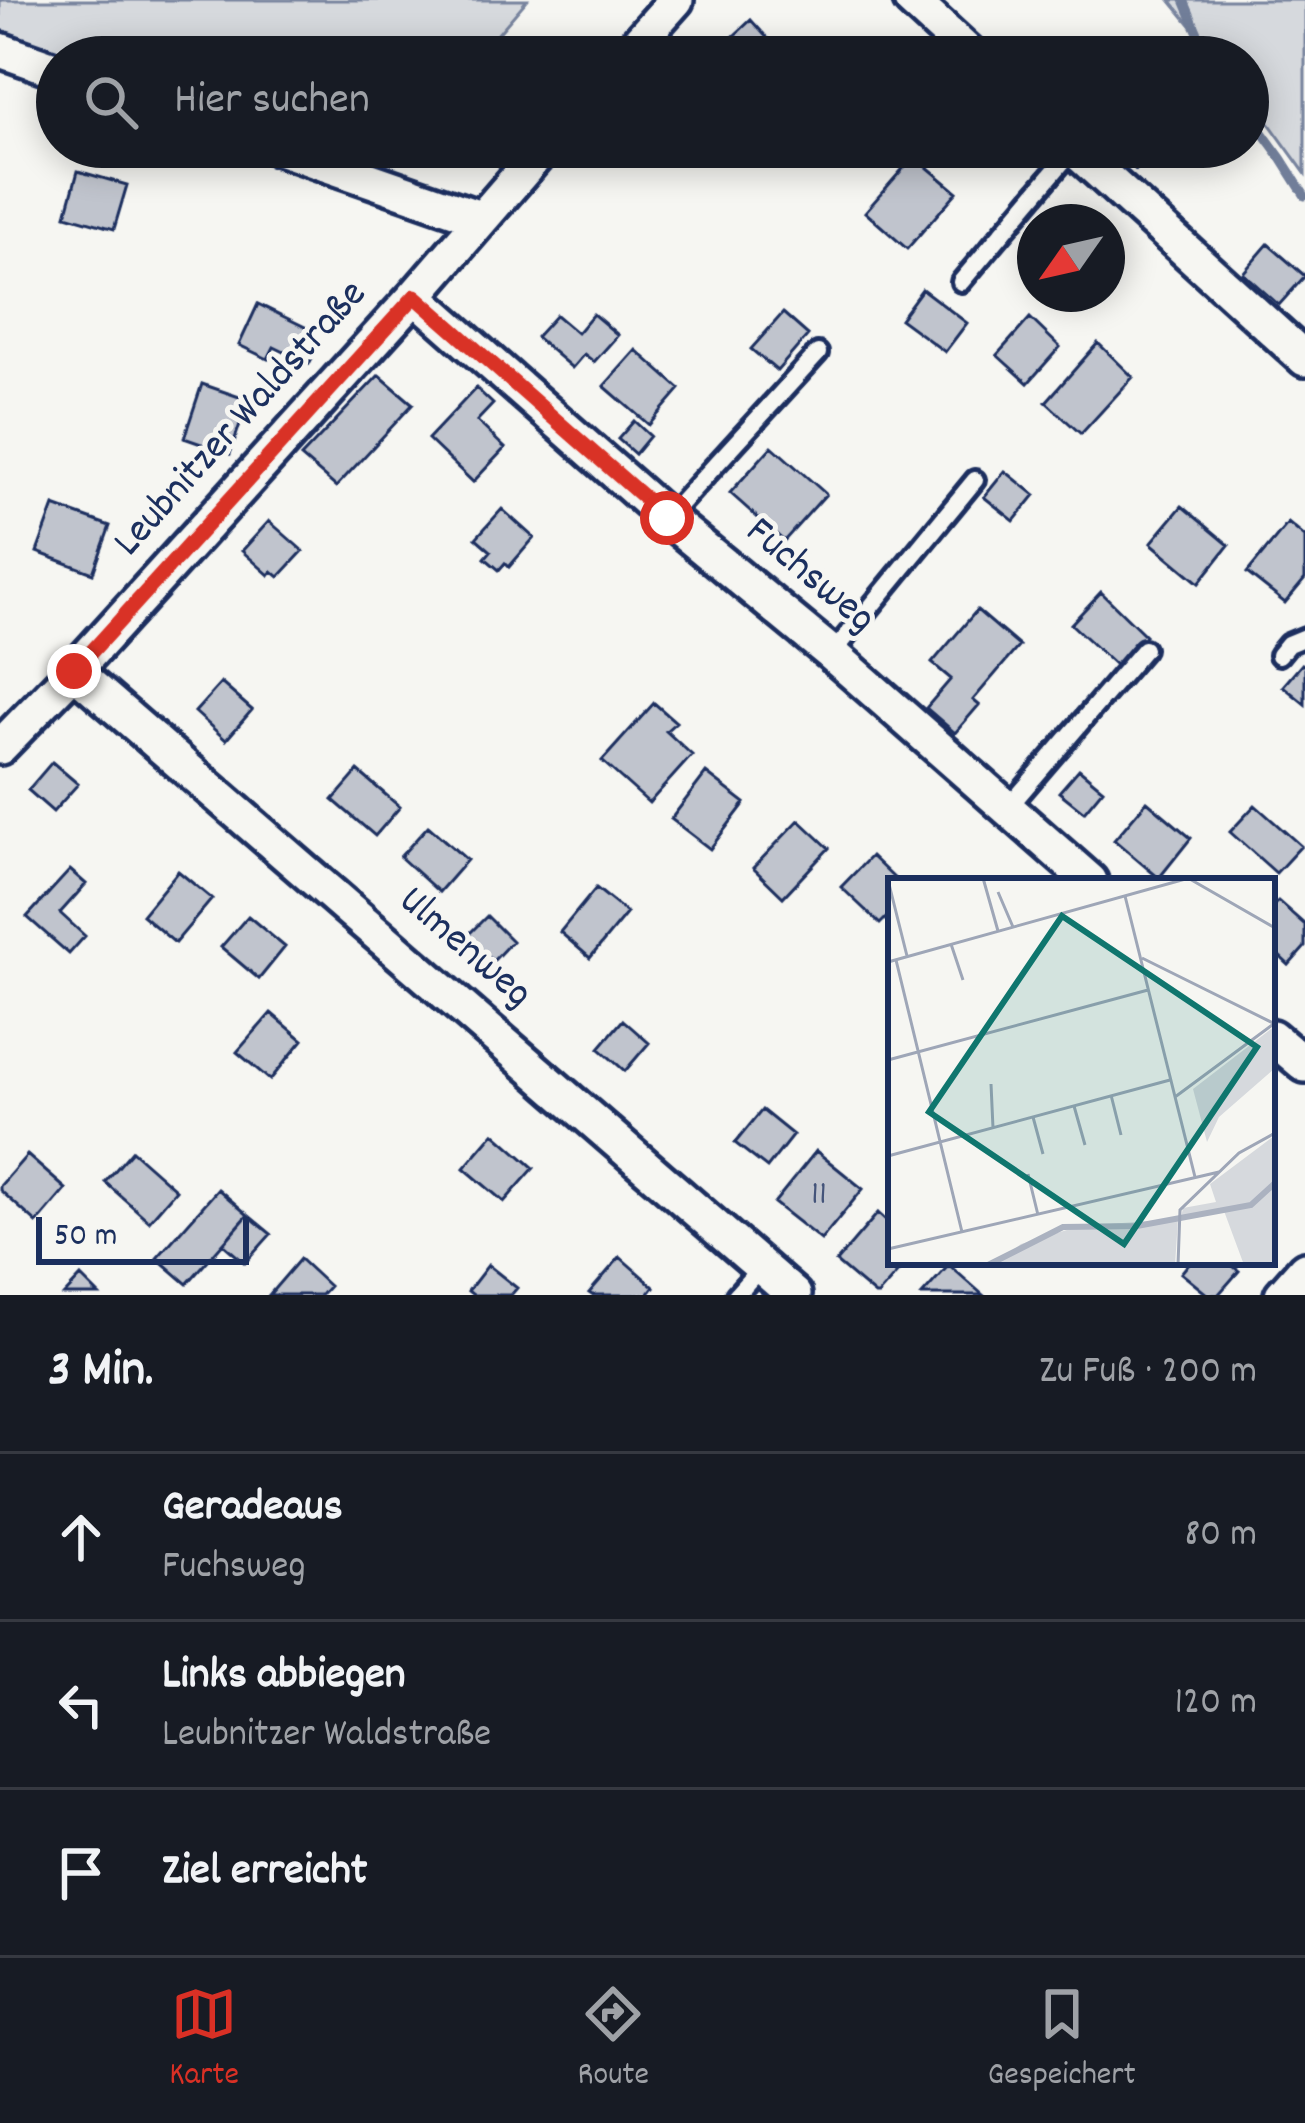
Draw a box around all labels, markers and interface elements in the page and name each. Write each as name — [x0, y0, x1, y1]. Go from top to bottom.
search box — [36, 36, 1269, 168]
icon: search — [78, 69, 144, 135]
text: Hier suchen — [174, 70, 370, 134]
north arrow — [1017, 204, 1125, 312]
street label: Leubnitzer Waldstraße — [101, 268, 383, 572]
route start — [640, 491, 694, 545]
street label: Fuchsweg — [731, 504, 887, 650]
route end — [47, 644, 101, 698]
street label: Ulmenweg — [384, 874, 544, 1024]
inset map — [888, 878, 1275, 1265]
house number: 11 — [811, 1170, 827, 1222]
scale bar — [36, 1211, 249, 1264]
text: 50 m — [54, 1214, 118, 1261]
text: 3 Min. — [48, 1337, 154, 1409]
text: Zu Fuß · 200 m — [1039, 1346, 1257, 1401]
text: Geradeaus — [162, 1477, 343, 1541]
icon: ahead — [48, 1504, 114, 1570]
text: 80 m — [1184, 1509, 1257, 1564]
text: Fuchsweg — [162, 1541, 306, 1596]
text: Links abbiegen — [162, 1645, 406, 1709]
icon: left — [48, 1672, 114, 1738]
text: 120 m — [1174, 1677, 1257, 1732]
text: Leubnitzer Waldstraße — [162, 1709, 491, 1764]
icon: arrive — [48, 1840, 114, 1906]
text: Ziel erreicht — [162, 1841, 367, 1905]
tab: Karte — [169, 1981, 239, 2100]
tab: Route — [577, 1981, 649, 2100]
tab: Gespeichert — [988, 1981, 1136, 2100]

